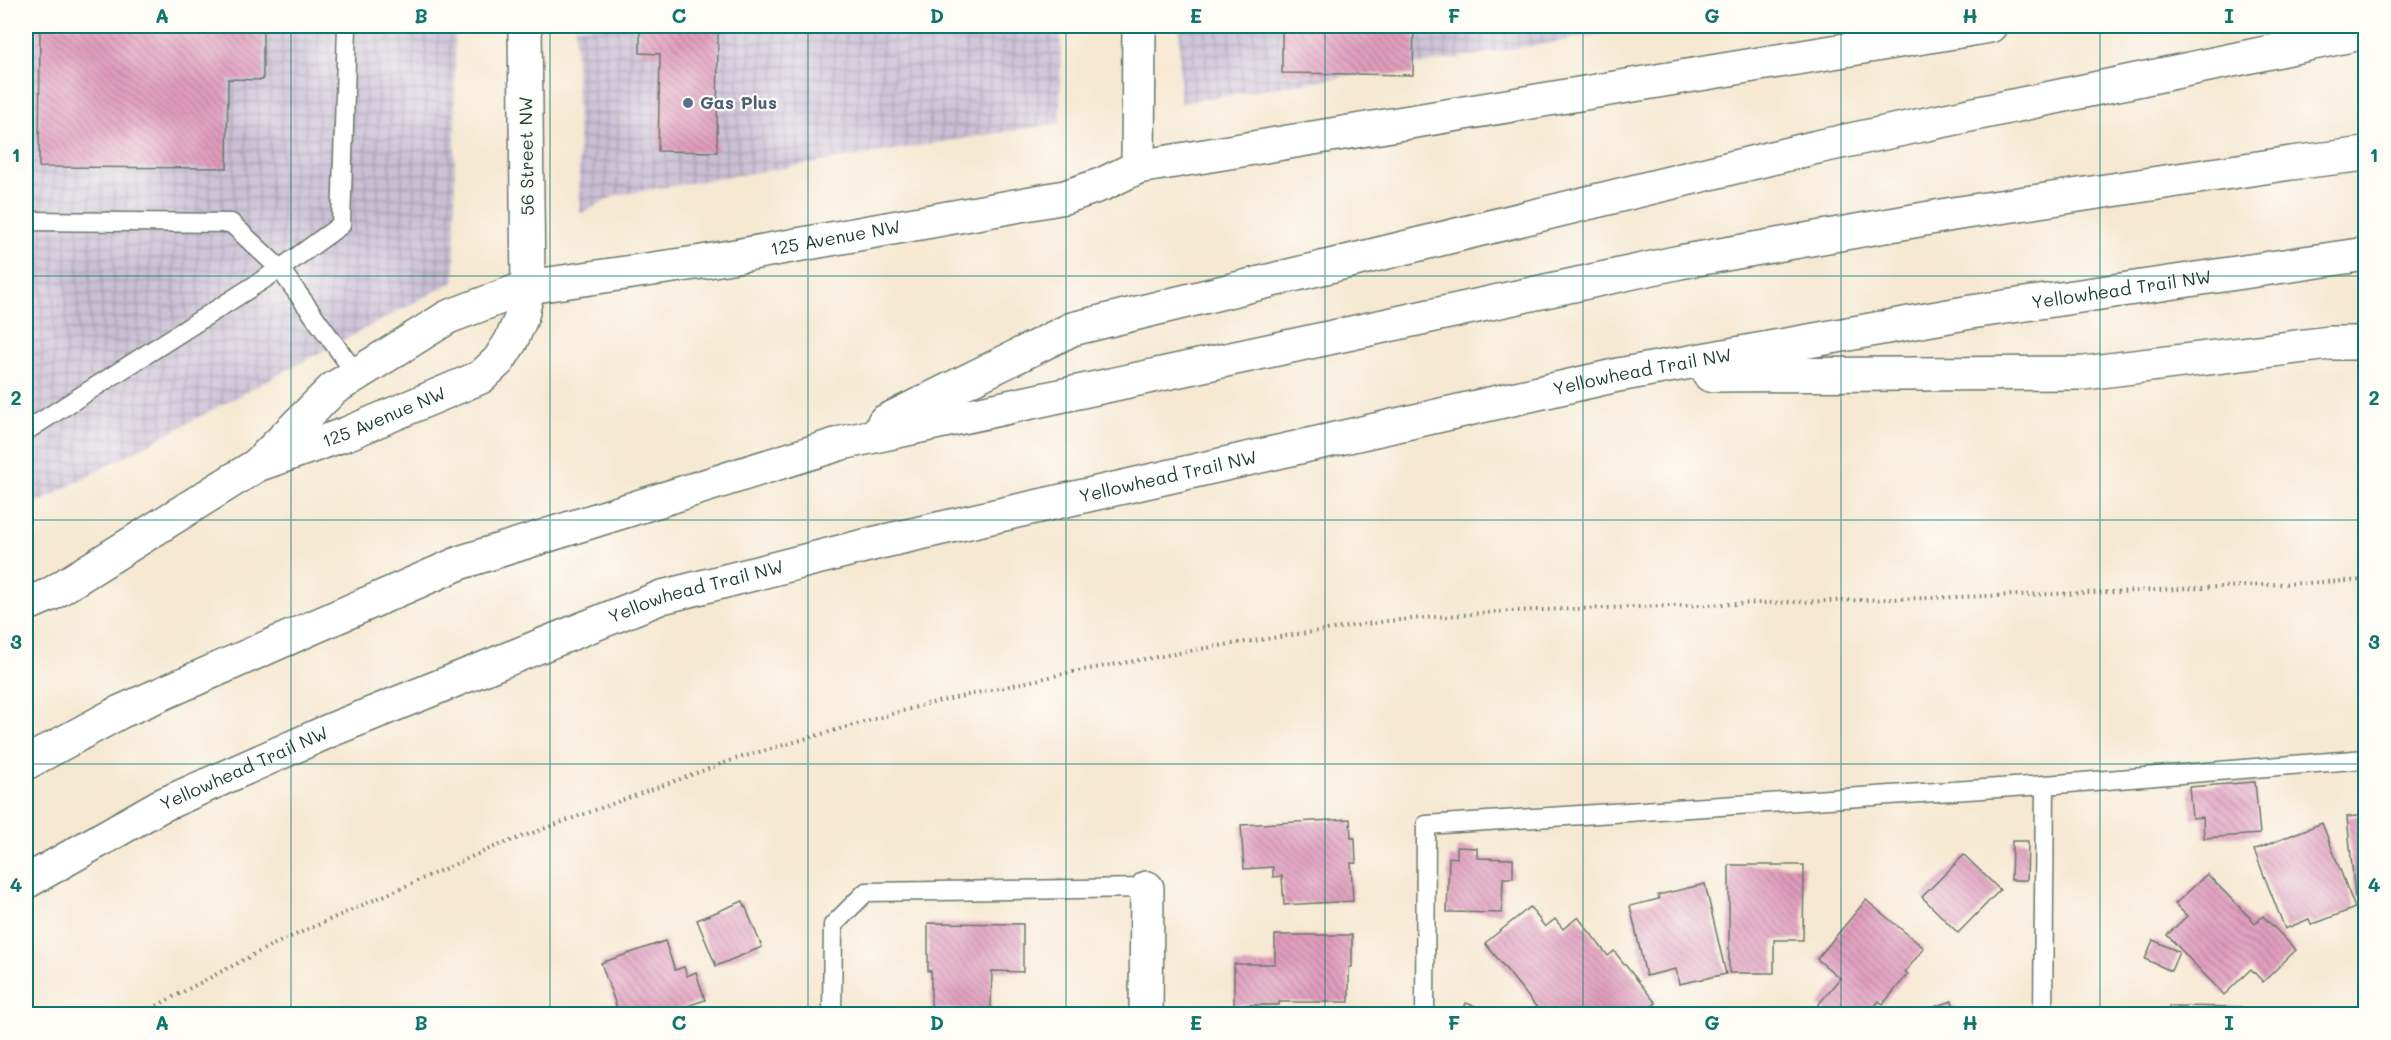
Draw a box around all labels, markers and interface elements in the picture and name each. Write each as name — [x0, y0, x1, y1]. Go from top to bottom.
text: A — [155, 2, 169, 28]
text: B — [414, 2, 428, 28]
text: C — [672, 2, 687, 28]
text: D — [930, 2, 944, 28]
text: E — [1190, 2, 1202, 28]
text: F — [1448, 2, 1461, 28]
text: G — [1704, 2, 1720, 28]
text: H — [1962, 2, 1978, 28]
text: I — [2224, 2, 2234, 28]
place label: Gas Plus — [700, 90, 777, 114]
street label: 56 Street NW — [513, 96, 539, 216]
marker: Gas Plus — [681, 96, 695, 110]
text: 1 — [12, 141, 20, 167]
text: 1 — [2370, 141, 2378, 167]
street label: 125 Avenue NW — [768, 214, 902, 261]
street label: Yellowhead Trail NW — [2030, 264, 2213, 314]
street label: Yellowhead Trail NW — [1551, 342, 1734, 400]
street label: 125 Avenue NW — [319, 380, 449, 452]
text: 2 — [10, 384, 22, 410]
text: 2 — [2368, 384, 2380, 410]
street label: Yellowhead Trail NW — [1077, 444, 1259, 508]
street label: Yellowhead Trail NW — [605, 554, 786, 628]
text: 3 — [10, 628, 22, 654]
text: 3 — [2368, 628, 2380, 654]
street label: Yellowhead Trail NW — [156, 720, 331, 816]
text: 4 — [10, 871, 23, 897]
text: 4 — [2368, 871, 2381, 897]
text: A — [155, 1009, 169, 1035]
text: B — [414, 1009, 428, 1035]
text: C — [672, 1009, 687, 1035]
text: D — [930, 1009, 944, 1035]
text: E — [1190, 1009, 1202, 1035]
text: F — [1448, 1009, 1461, 1035]
text: G — [1704, 1009, 1720, 1035]
text: H — [1962, 1009, 1978, 1035]
text: I — [2224, 1009, 2234, 1035]

